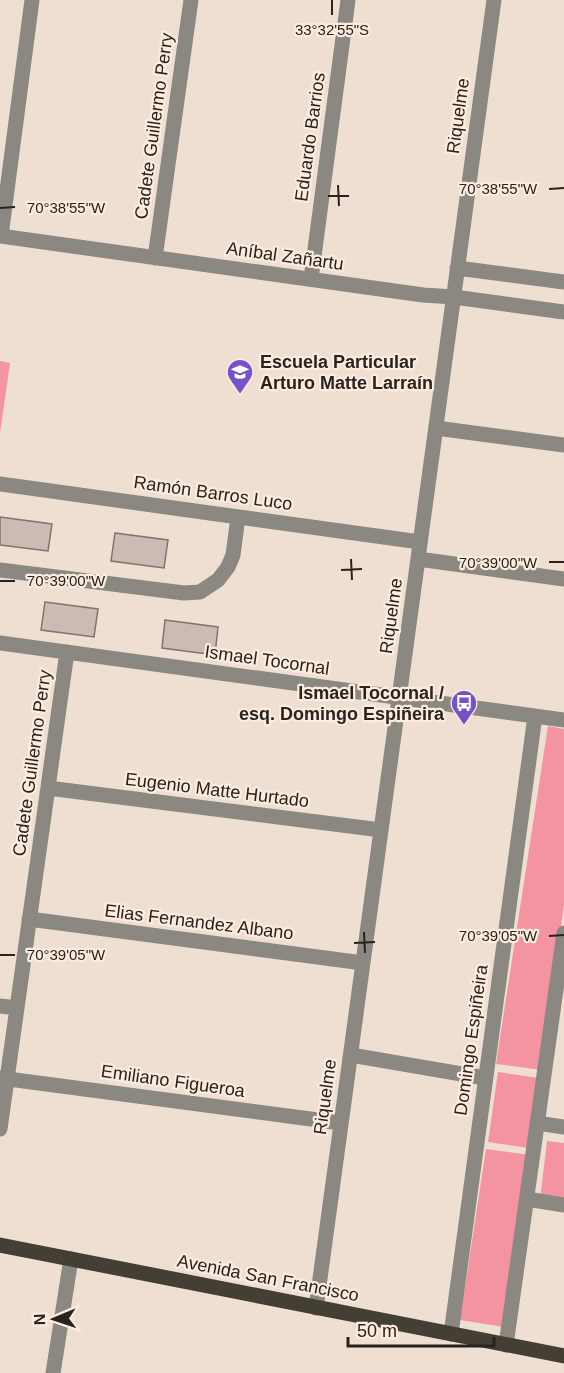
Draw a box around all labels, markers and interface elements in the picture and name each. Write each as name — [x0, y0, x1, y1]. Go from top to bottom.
text: 33°32'55"S — [295, 21, 369, 38]
street label: Cadete Guillermo Perry — [131, 31, 177, 221]
street label: Eduardo Barrios — [291, 71, 329, 203]
street label: Riquelme — [443, 77, 473, 155]
text: 70°38'55"W — [459, 180, 538, 197]
text: 70°38'55"W — [27, 199, 106, 216]
street label: Aníbal Zañartu — [225, 238, 345, 274]
place label: Escuela Particular Arturo Matte Larraín — [260, 352, 433, 393]
school or university icon: Escuela Particular Arturo Matte Larraín — [225, 357, 255, 395]
street label: Ramón Barros Luco — [132, 472, 294, 514]
text: 70°39'00"W — [459, 554, 538, 571]
text: 70°39'00"W — [27, 572, 106, 589]
street label: Riquelme — [376, 577, 406, 655]
street label: Ismael Tocornal — [203, 641, 331, 679]
street label: Cadete Guillermo Perry — [9, 668, 55, 858]
place label: Ismael Tocornal / esq. Domingo Espiñeira — [239, 683, 445, 724]
bus stop icon: Ismael Tocornal / esq. Domingo Espiñeira — [449, 688, 479, 726]
street label: Eugenio Matte Hurtado — [124, 769, 310, 811]
street label: Elias Fernandez Albano — [103, 900, 295, 944]
text: 70°39'05"W — [459, 927, 538, 944]
text: 70°39'05"W — [27, 946, 106, 963]
street label: Domingo Espiñeira — [451, 962, 492, 1117]
street label: Riquelme — [310, 1058, 340, 1136]
street label: Emiliano Figueroa — [100, 1061, 247, 1101]
street label: Avenida San Francisco — [175, 1251, 361, 1305]
north arrow — [24, 1289, 84, 1349]
scale bar — [348, 1310, 494, 1348]
text: N — [31, 1313, 48, 1326]
text: 50 m — [357, 1321, 397, 1341]

